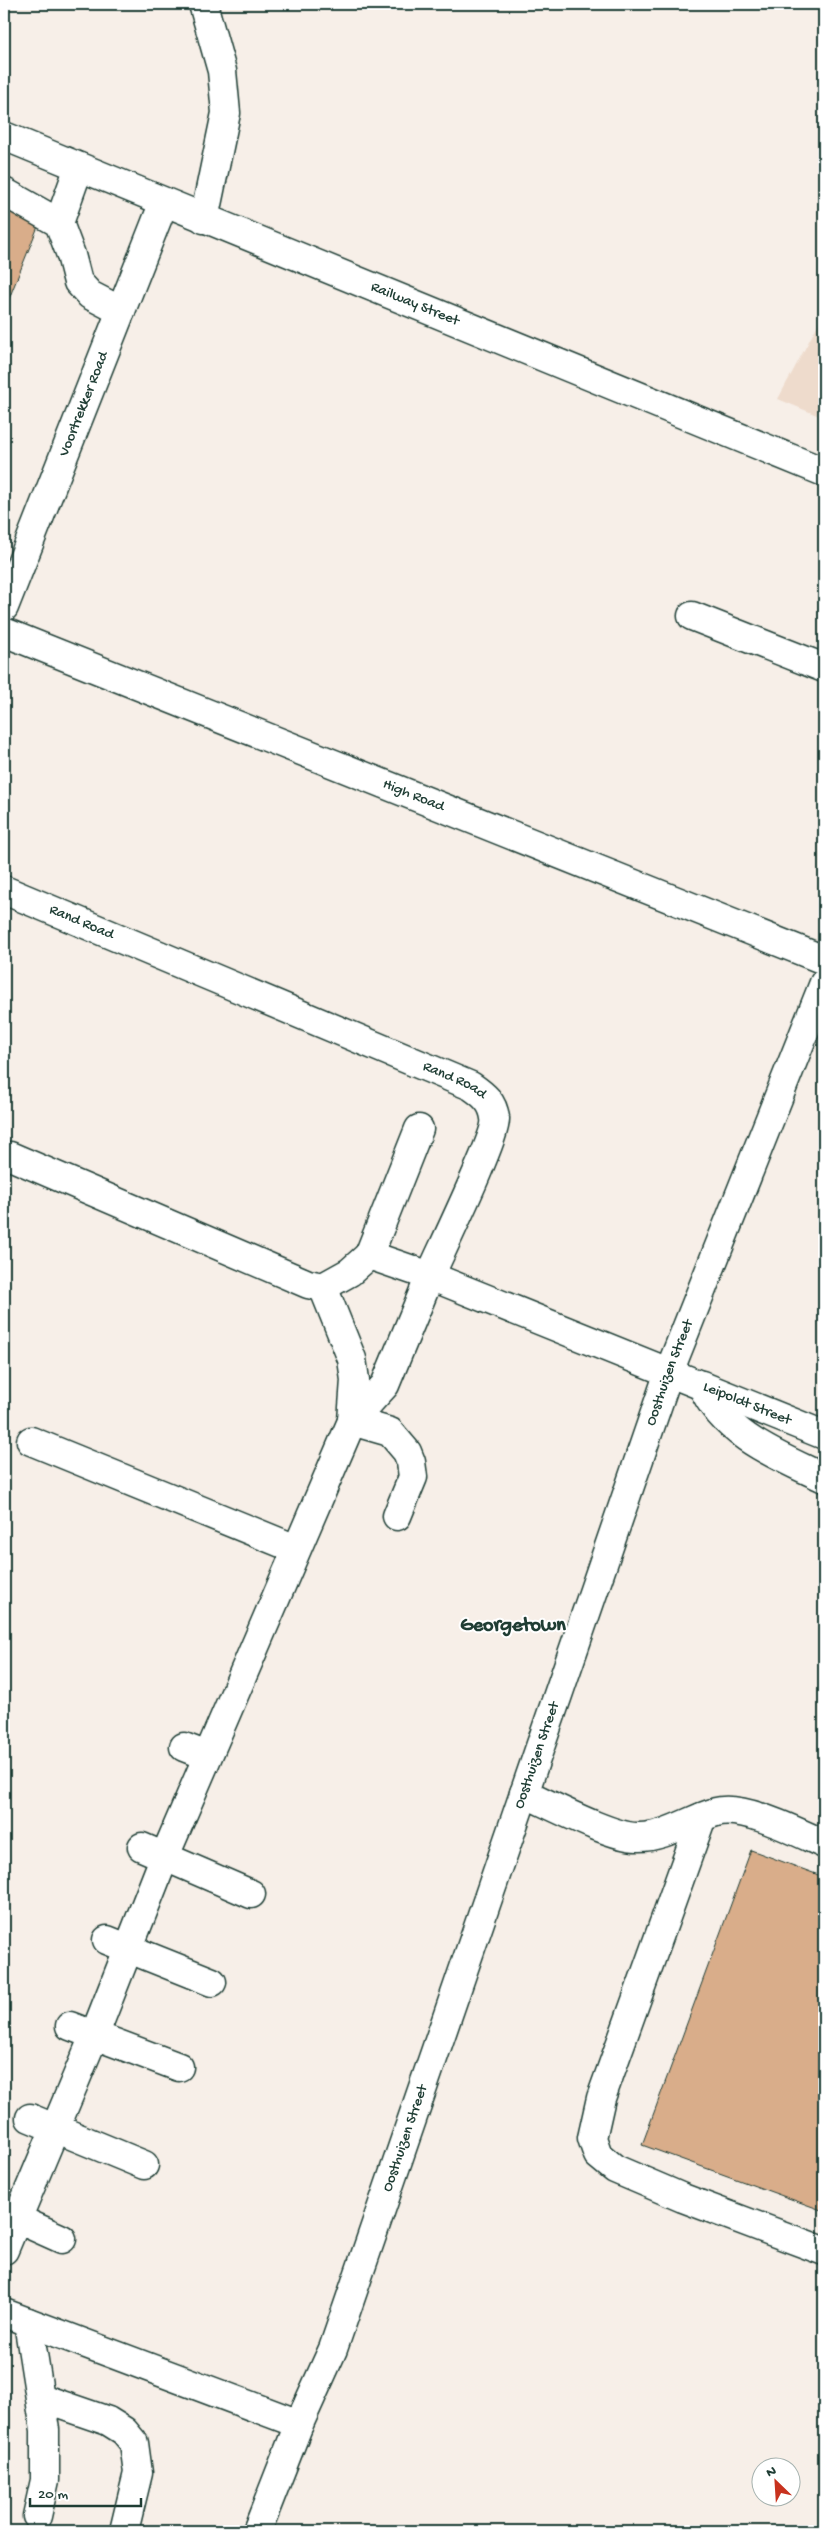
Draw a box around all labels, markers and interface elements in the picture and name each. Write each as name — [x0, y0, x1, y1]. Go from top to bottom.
street label: Railway Street — [368, 278, 463, 331]
street label: Voortrekker Road — [55, 348, 113, 460]
street label: High Road — [380, 775, 448, 817]
street label: Rand Road — [46, 901, 118, 945]
street label: Rand Road — [420, 1058, 491, 1104]
street label: Oosthuizen Street — [642, 1315, 699, 1428]
street label: Leipoldt Street — [700, 1378, 795, 1430]
district label: Georgetown — [460, 1615, 566, 1638]
street label: Oosthuizen Street — [510, 1698, 564, 1811]
street label: Oosthuizen Street — [379, 2081, 433, 2194]
north arrow — [750, 2458, 800, 2508]
text: N — [764, 2463, 779, 2482]
scale bar — [30, 2475, 141, 2507]
text: 20 m — [38, 2486, 68, 2504]

